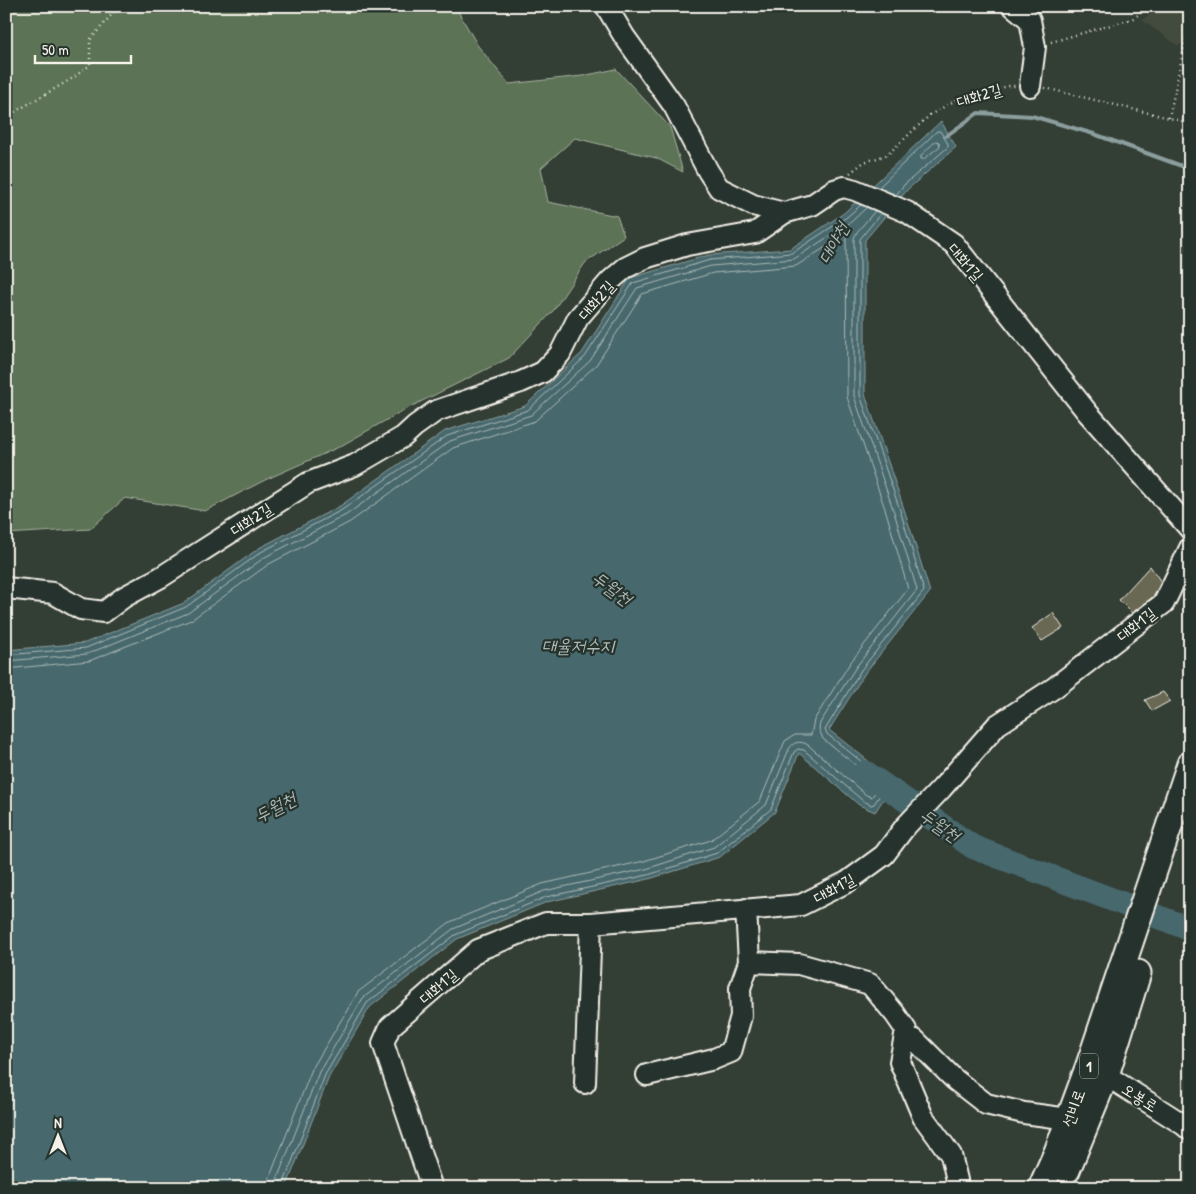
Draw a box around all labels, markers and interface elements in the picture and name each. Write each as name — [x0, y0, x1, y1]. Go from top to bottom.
scale bar — [35, 32, 131, 64]
text: 50 m — [42, 39, 69, 60]
street label: 대화2길 — [954, 78, 1004, 112]
water label: 대야천 — [812, 217, 855, 268]
street label: 대화1길 — [943, 238, 989, 286]
street label: 대화2길 — [573, 275, 620, 325]
street label: 대화2길 — [226, 497, 276, 541]
water label: 두월천 — [587, 565, 638, 612]
street label: 대화1길 — [1112, 602, 1160, 646]
water label: 대율저수지 — [542, 633, 617, 658]
water label: 두월천 — [250, 785, 301, 828]
water label: 두월천 — [915, 802, 966, 849]
street label: 대화1길 — [809, 868, 859, 908]
street label: 대화1길 — [414, 963, 462, 1009]
road number: 1 — [1080, 1054, 1098, 1078]
street label: 오봉로 — [1118, 1077, 1162, 1117]
street label: 선비로 — [1056, 1086, 1090, 1130]
north arrow — [32, 1112, 82, 1162]
text: N — [54, 1113, 62, 1132]

